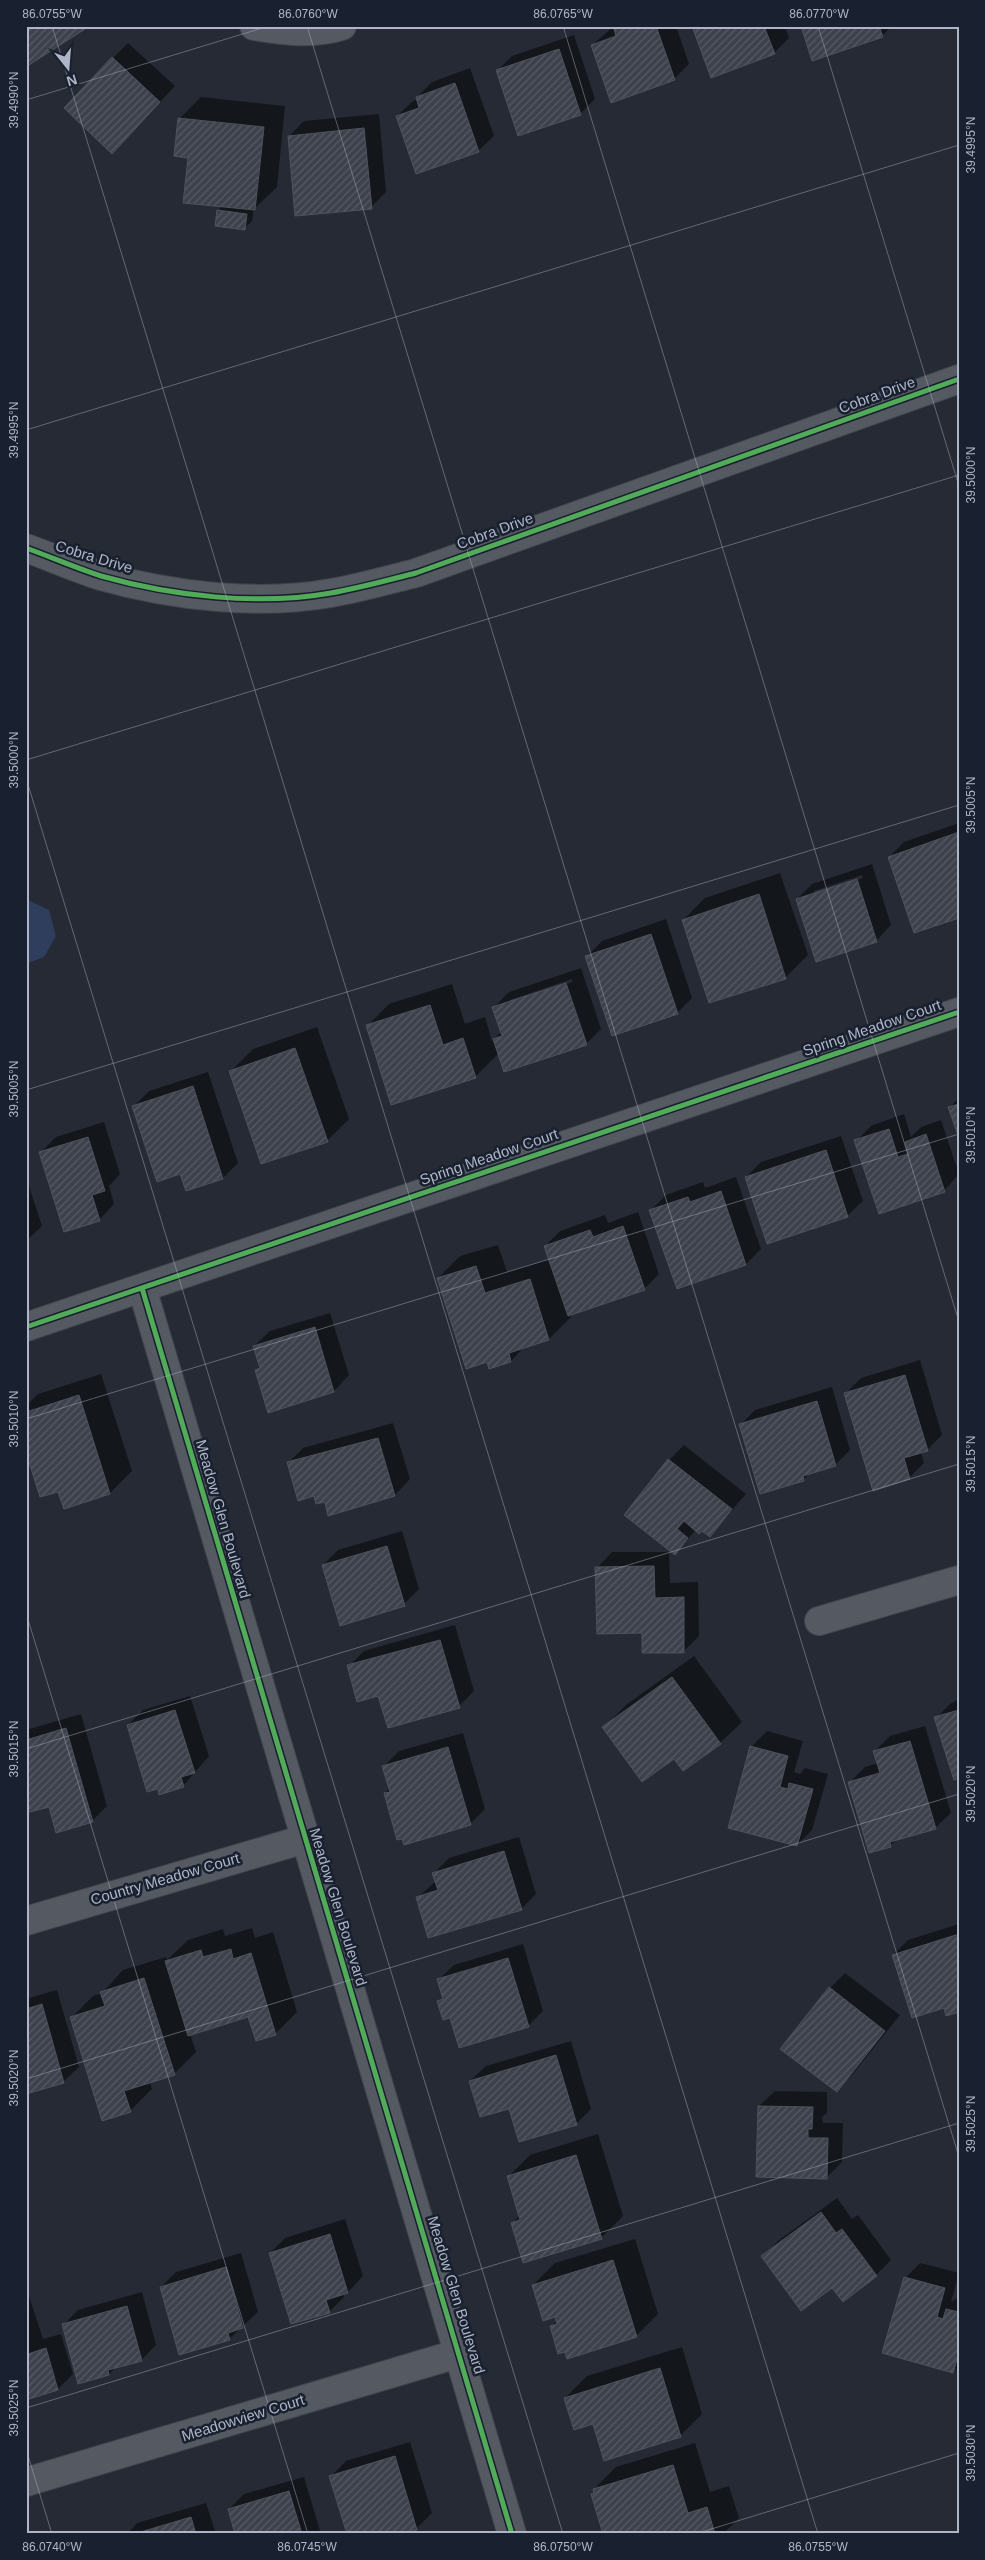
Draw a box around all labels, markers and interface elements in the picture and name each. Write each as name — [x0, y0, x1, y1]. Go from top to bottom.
text: 86.0755°W — [22, 7, 82, 21]
text: 86.0760°W — [278, 7, 338, 21]
text: 86.0765°W — [533, 7, 593, 21]
text: 86.0770°W — [789, 7, 849, 21]
north arrow — [42, 42, 92, 92]
text: N — [65, 71, 79, 90]
text: 39.4990°N — [7, 72, 21, 128]
text: 39.4995°N — [964, 117, 978, 173]
street label: Cobra Drive — [836, 373, 917, 416]
text: 39.4995°N — [7, 402, 21, 458]
text: 39.5000°N — [964, 447, 978, 503]
street label: Cobra Drive — [454, 509, 535, 552]
street label: Cobra Drive — [53, 537, 135, 576]
text: 39.5000°N — [7, 732, 21, 788]
text: 39.5005°N — [964, 777, 978, 833]
street label: Spring Meadow Court — [800, 996, 944, 1059]
text: 39.5005°N — [7, 1061, 21, 1117]
text: 39.5010°N — [964, 1107, 978, 1163]
street label: Spring Meadow Court — [417, 1125, 561, 1188]
text: 39.5010°N — [7, 1391, 21, 1447]
text: 39.5015°N — [964, 1436, 978, 1492]
street label: Meadow Glen Boulevard — [193, 1438, 254, 1600]
text: 39.5015°N — [7, 1721, 21, 1777]
text: 39.5020°N — [964, 1766, 978, 1822]
street label: Meadow Glen Boulevard — [306, 1826, 371, 1988]
street label: Country Meadow Court — [88, 1849, 242, 1908]
text: 39.5020°N — [7, 2050, 21, 2106]
text: 39.5025°N — [964, 2096, 978, 2152]
street label: Meadow Glen Boulevard — [424, 2214, 489, 2376]
text: 39.5025°N — [7, 2380, 21, 2436]
street label: Meadowview Court — [179, 2391, 307, 2444]
text: 39.5030°N — [964, 2425, 978, 2481]
text: 86.0740°W — [22, 2540, 82, 2554]
text: 86.0745°W — [277, 2540, 337, 2554]
text: 86.0750°W — [533, 2540, 593, 2554]
text: 86.0755°W — [788, 2540, 848, 2554]

